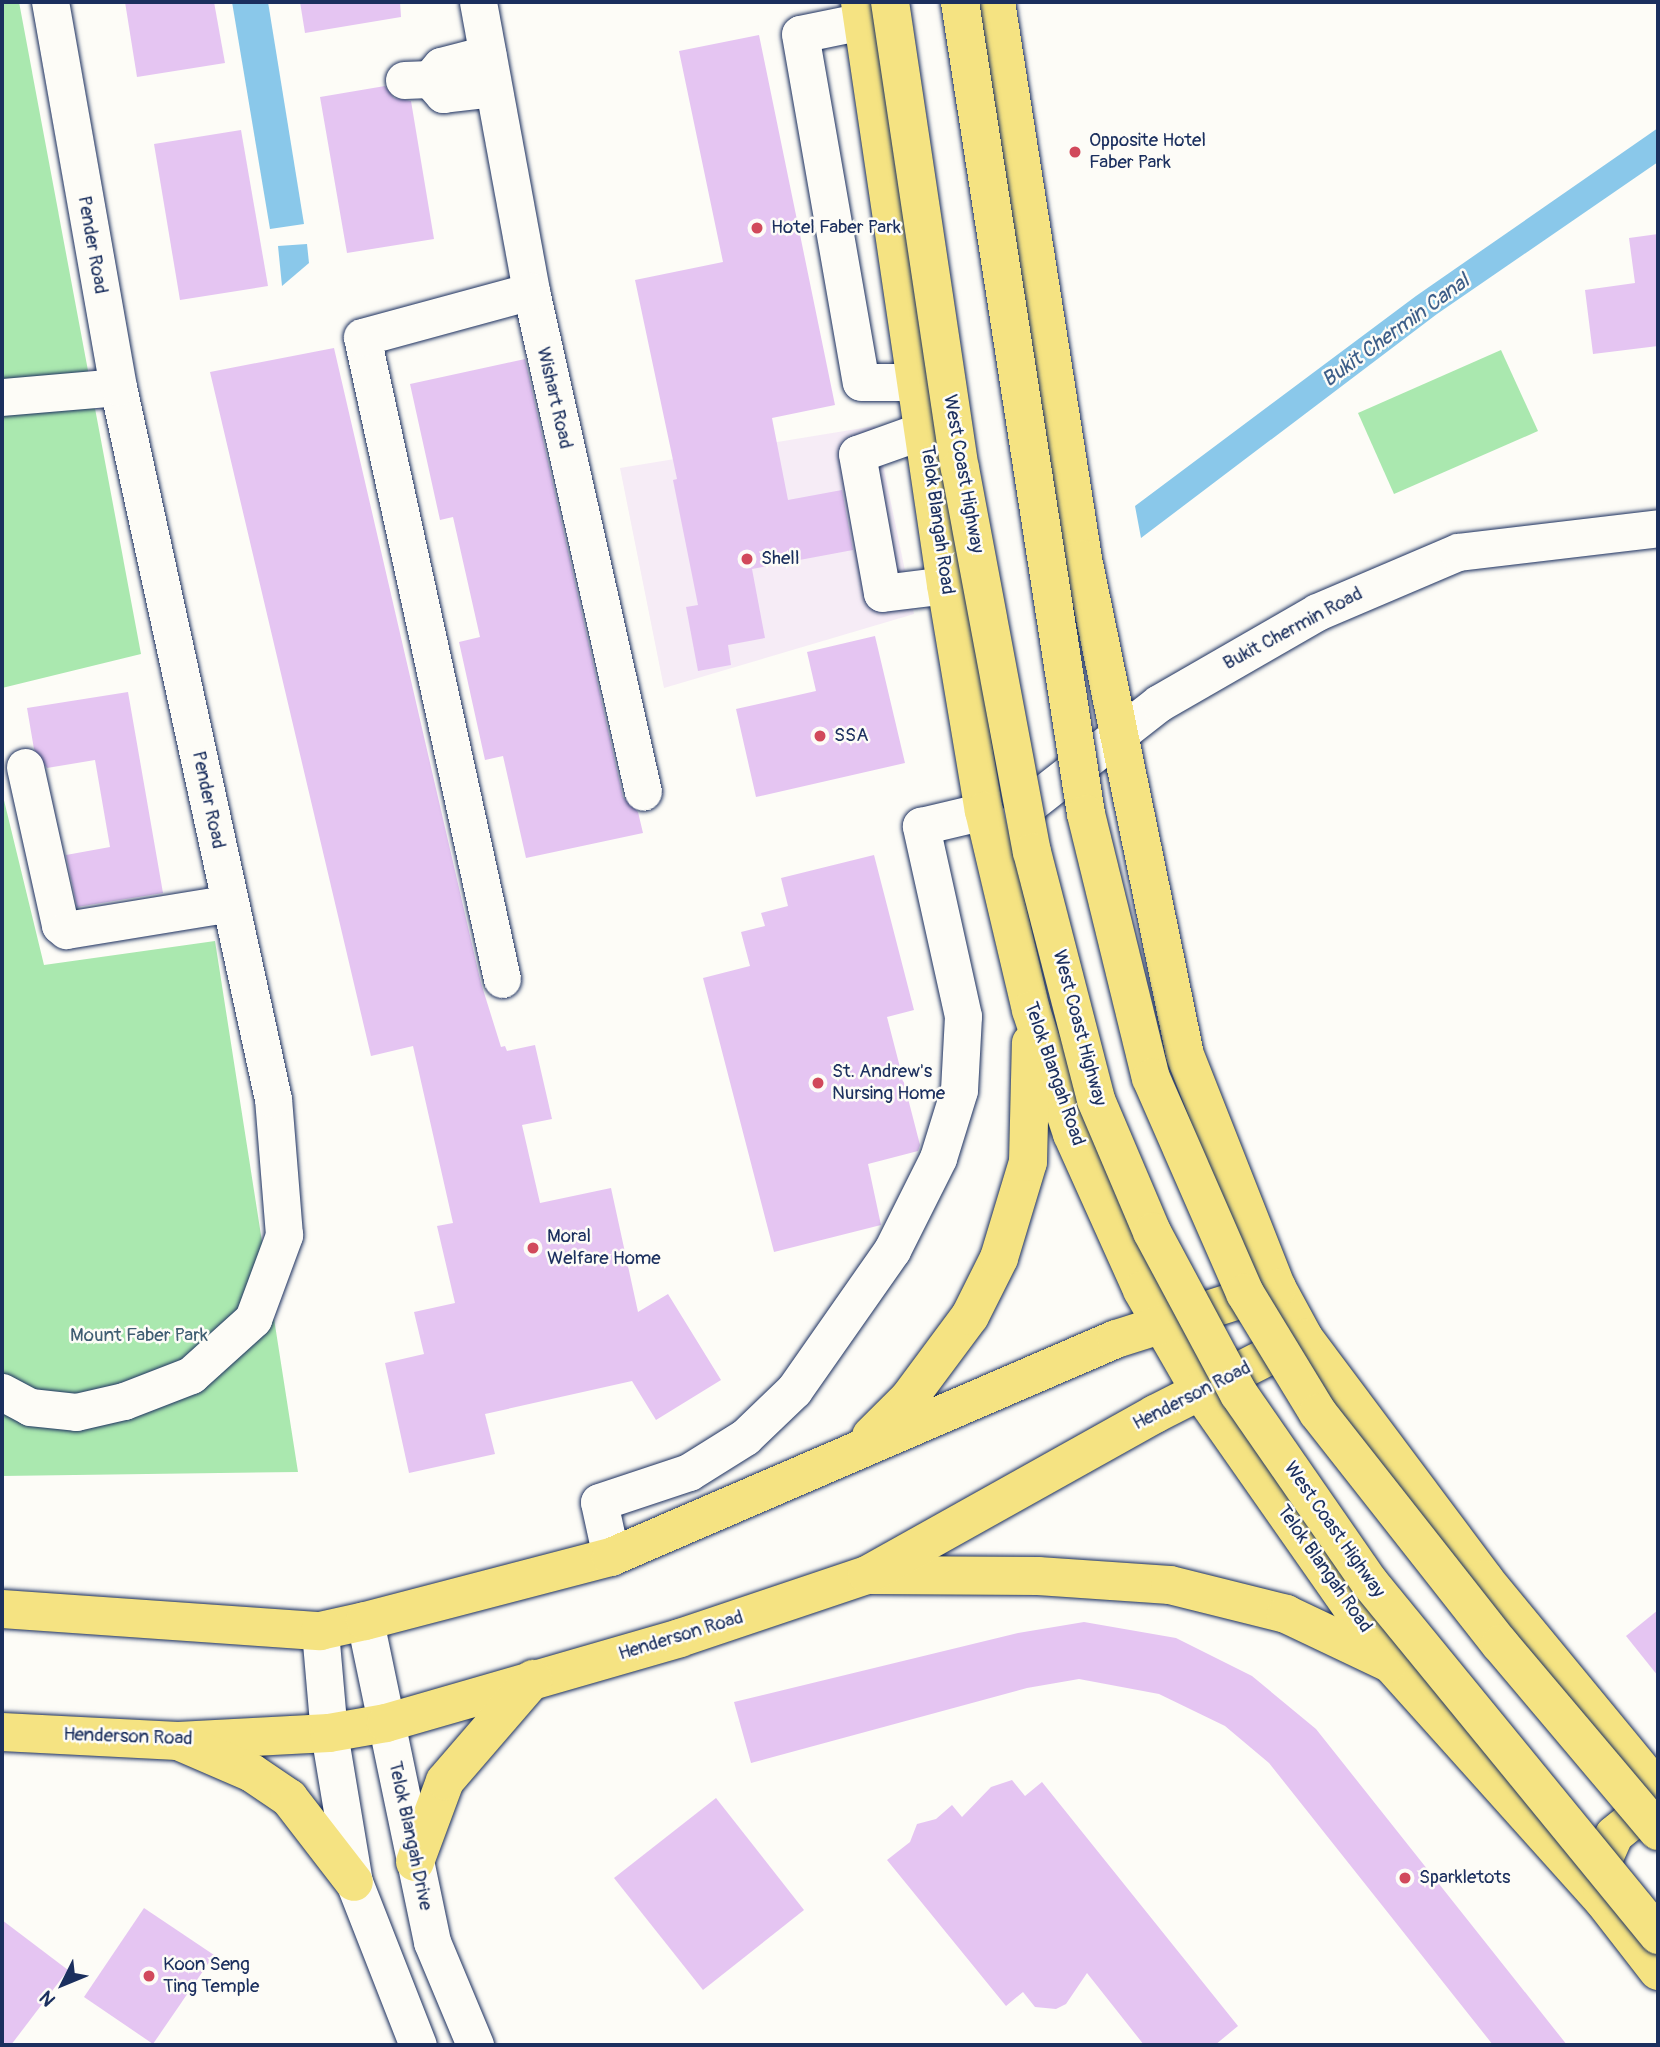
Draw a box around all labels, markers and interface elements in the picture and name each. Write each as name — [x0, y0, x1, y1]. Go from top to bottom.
place label: Opposite Hotel Faber Park — [1089, 130, 1206, 174]
marker: Opposite Hotel Faber Park — [1067, 144, 1083, 160]
street label: Pender Road — [72, 194, 112, 296]
place label: Hotel Faber Park — [771, 217, 901, 239]
marker: Hotel Faber Park — [749, 220, 765, 236]
water label: Bukit Chermin Canal — [1317, 269, 1475, 393]
street label: Wishart Road — [531, 345, 577, 451]
street label: West Coast Highway — [938, 393, 988, 555]
street label: Telok Blangah Road — [915, 444, 959, 596]
place label: Shell — [761, 548, 799, 570]
marker: Shell — [739, 551, 755, 567]
street label: Bukit Chermin Road — [1219, 583, 1367, 675]
place label: SSA — [834, 725, 868, 747]
marker: SSA — [812, 728, 828, 744]
street label: Pender Road — [187, 749, 229, 851]
street label: West Coast Highway — [1047, 947, 1111, 1109]
street label: Telok Blangah Road — [1019, 999, 1089, 1149]
place label: St. Andrew's Nursing Home — [832, 1061, 945, 1105]
marker: St. Andrew's Nursing Home — [810, 1075, 826, 1091]
place label: Moral Welfare Home — [547, 1226, 661, 1270]
marker: Moral Welfare Home — [525, 1240, 541, 1256]
park label: Mount Faber Park — [70, 1325, 208, 1347]
street label: Henderson Road — [1129, 1356, 1255, 1436]
street label: West Coast Highway — [1279, 1458, 1389, 1602]
street label: Telok Blangah Road — [1271, 1501, 1377, 1637]
street label: Henderson Road — [616, 1606, 746, 1666]
street label: Henderson Road — [63, 1723, 193, 1751]
street label: Telok Blangah Drive — [383, 1759, 437, 1913]
place label: Sparkletots — [1419, 1867, 1510, 1889]
marker: Sparkletots — [1397, 1870, 1413, 1886]
north arrow — [28, 1949, 98, 2019]
place label: Koon Seng Ting Temple — [163, 1954, 259, 1998]
marker: Koon Seng Ting Temple — [141, 1968, 157, 1984]
text: N — [34, 1985, 61, 2011]

